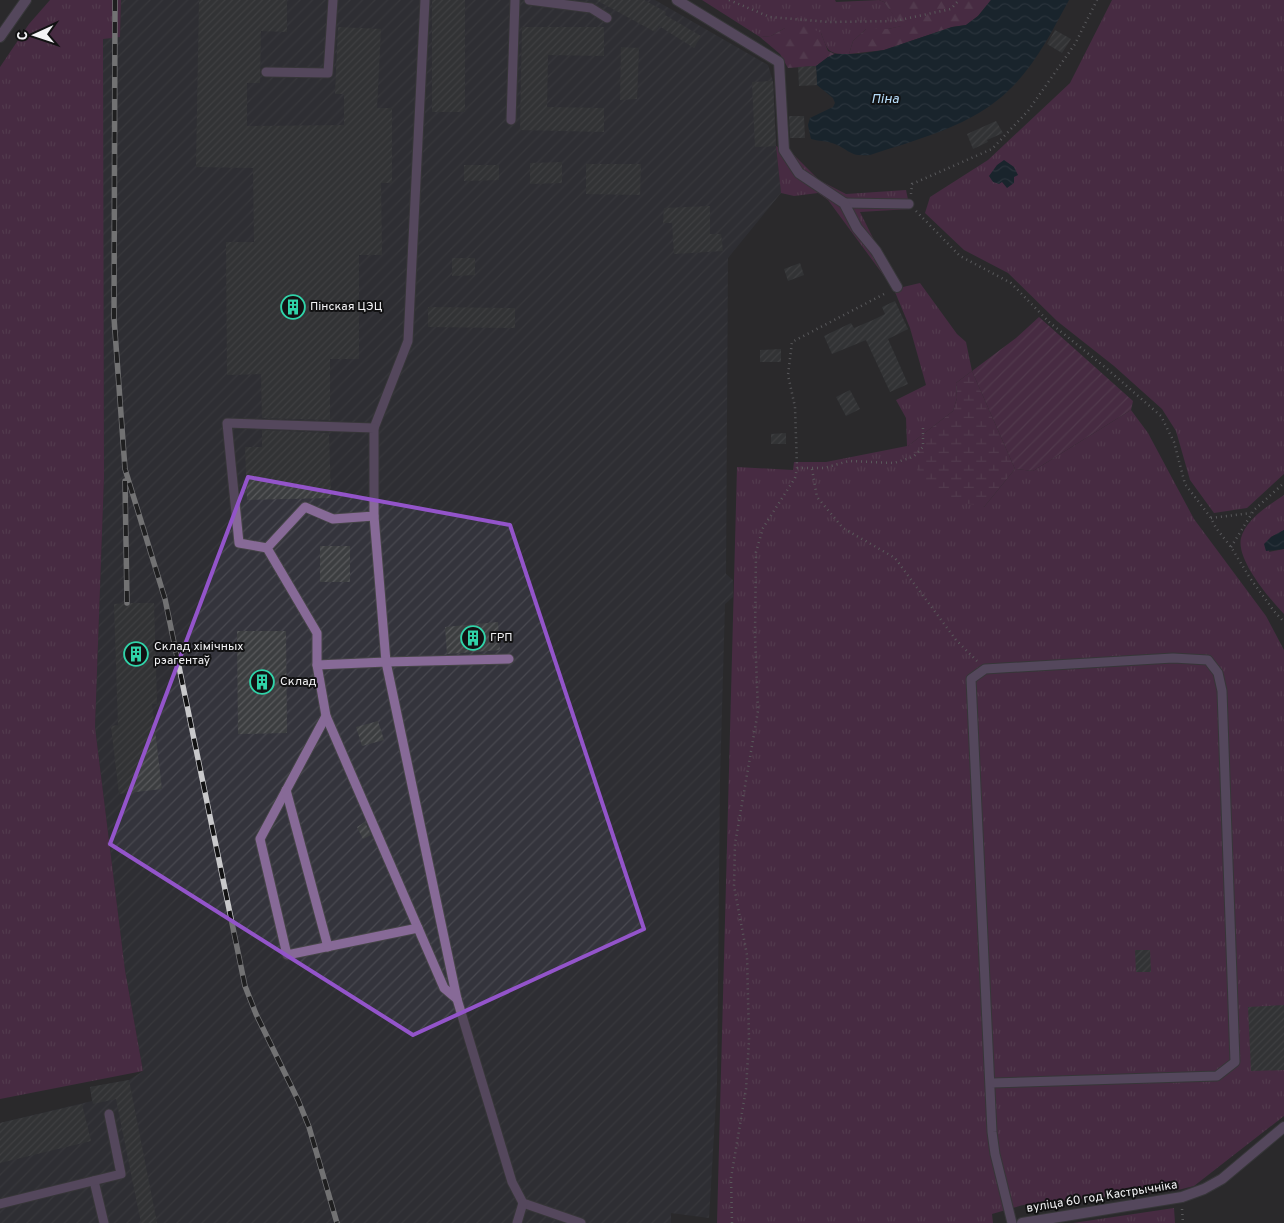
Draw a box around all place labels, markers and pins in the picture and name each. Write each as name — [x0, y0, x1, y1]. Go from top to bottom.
building icon: Пінская ЦЭЦ — [280, 294, 306, 320]
place label: Пінская ЦЭЦ — [310, 299, 383, 315]
building icon: ГРП — [460, 625, 486, 651]
place label: ГРП — [490, 630, 513, 646]
place label: Склад хімічных рэагентаў — [154, 639, 244, 669]
building icon: Склад хімічных рэагентаў — [123, 641, 149, 667]
building icon: Склад — [249, 669, 275, 695]
place label: Склад — [280, 674, 317, 690]

